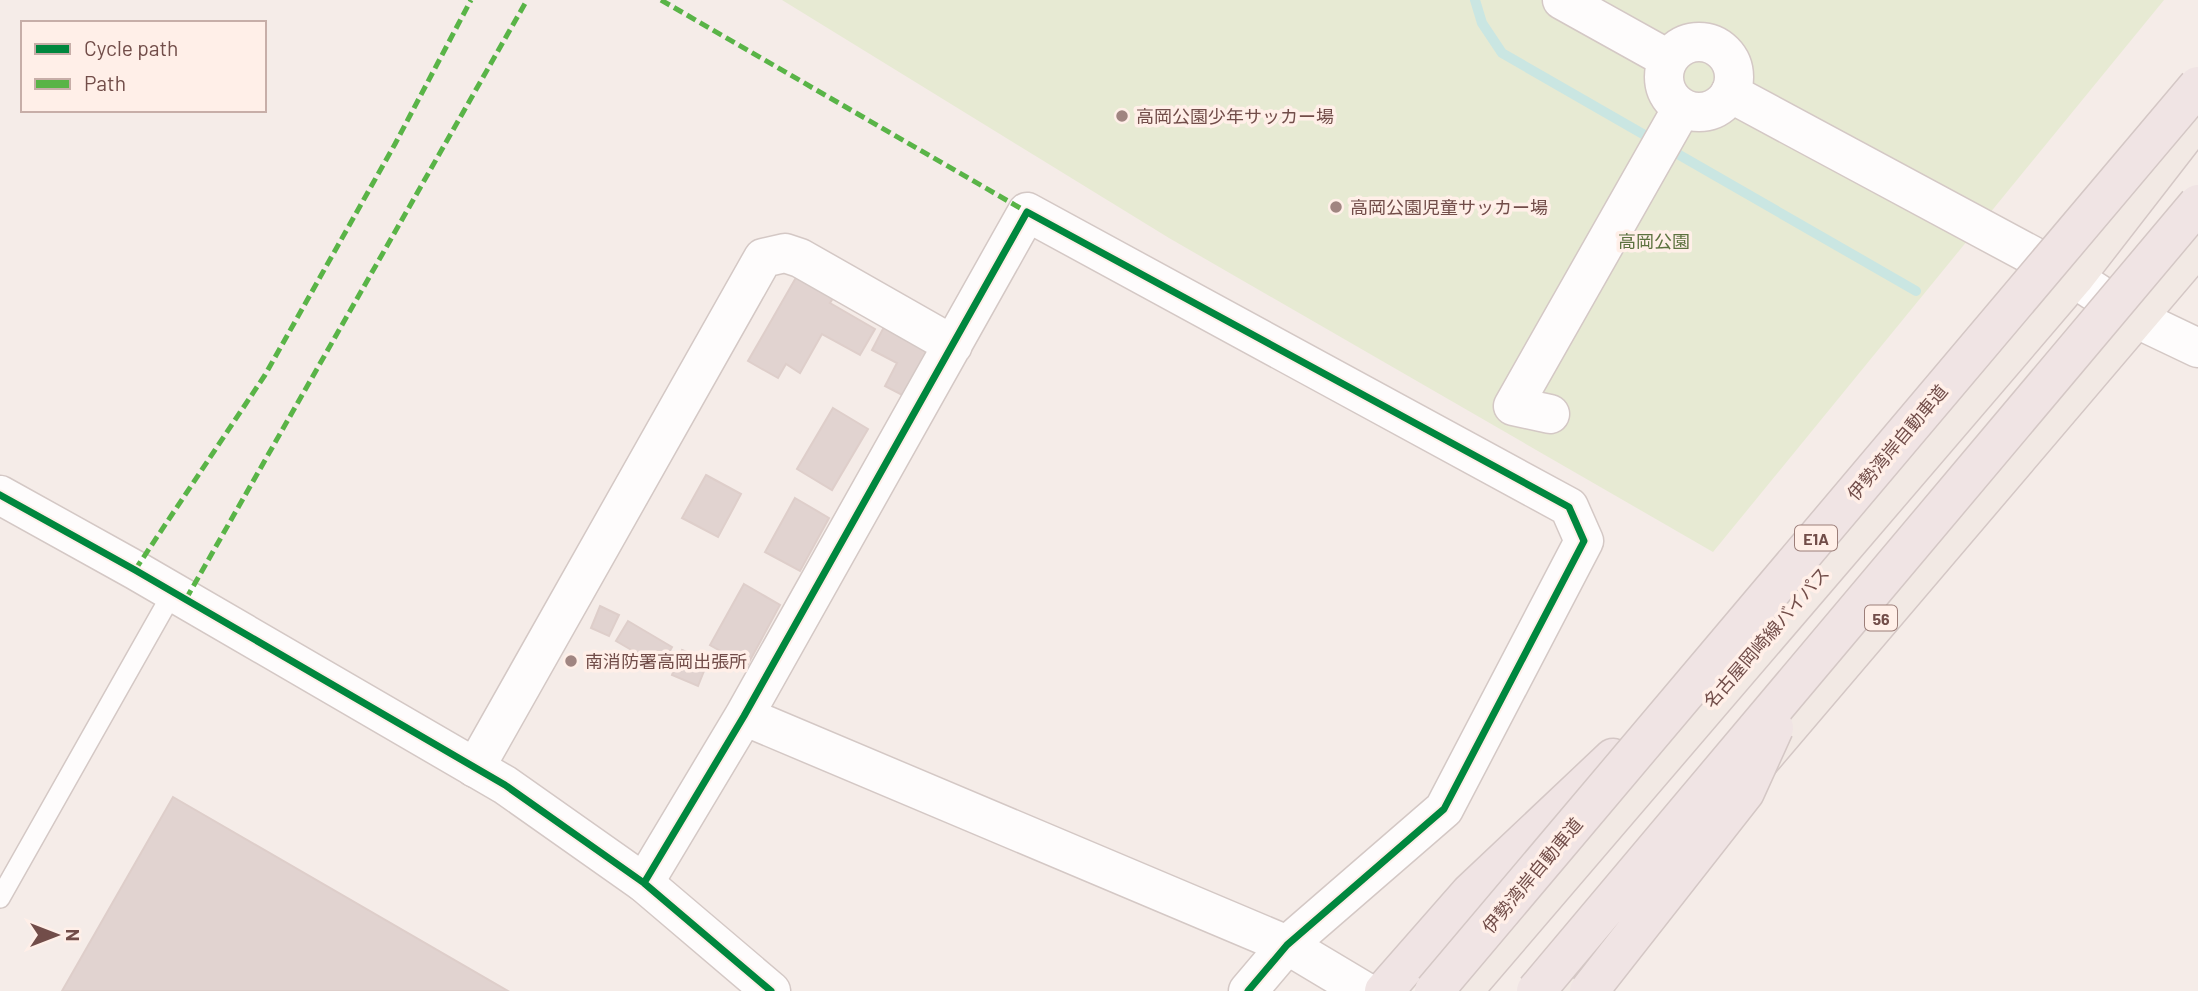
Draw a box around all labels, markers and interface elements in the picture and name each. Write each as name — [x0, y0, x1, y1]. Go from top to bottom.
legend — [21, 21, 266, 112]
text: Cycle path — [84, 35, 178, 60]
text: Path — [84, 70, 126, 95]
place label: 高岡公園少年サッカー場 — [1136, 105, 1334, 127]
marker: 高岡公園少年サッカー場 — [1114, 108, 1130, 124]
place label: 高岡公園児童サッカー場 — [1350, 196, 1548, 218]
marker: 高岡公園児童サッカー場 — [1328, 199, 1344, 215]
park label: 高岡公園 — [1618, 230, 1690, 252]
street label: 伊勢湾岸自動車道 — [1842, 380, 1952, 504]
road number: E1A — [1795, 526, 1837, 551]
street label: 名古屋岡崎線バイパス — [1699, 562, 1833, 712]
road number: 56 — [1865, 606, 1897, 631]
place label: 南消防署高岡出張所 — [585, 650, 747, 672]
marker: 南消防署高岡出張所 — [563, 653, 579, 669]
street label: 伊勢湾岸自動車道 — [1477, 813, 1587, 937]
north arrow — [21, 900, 91, 970]
text: N — [62, 929, 85, 941]

